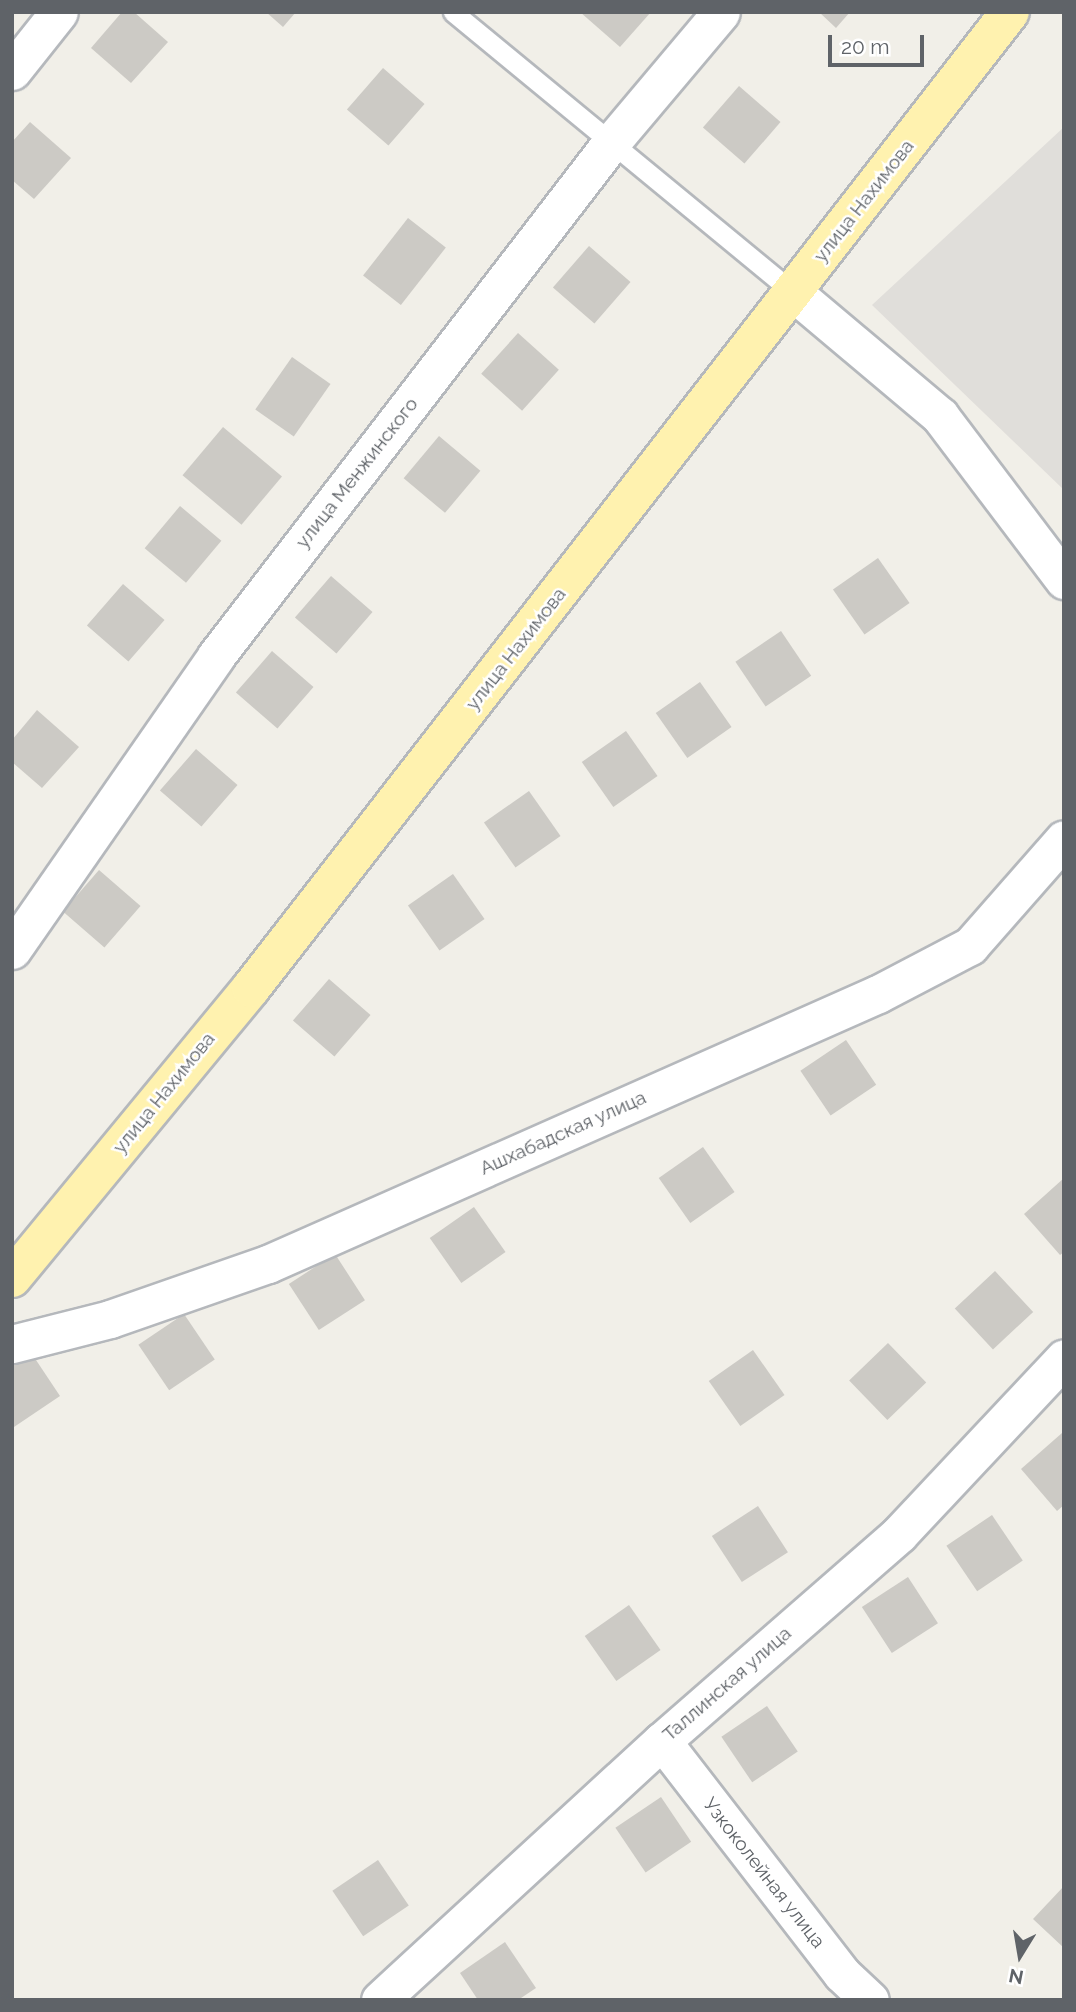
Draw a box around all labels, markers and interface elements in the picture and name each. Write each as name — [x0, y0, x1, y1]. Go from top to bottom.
scale bar — [831, 21, 927, 65]
text: 20 m — [841, 34, 889, 59]
street label: улица Нахимова — [809, 135, 919, 267]
street label: улица Менжинского — [291, 393, 423, 553]
street label: улица Нахимова — [461, 583, 571, 715]
street label: улица Нахимова — [108, 1028, 220, 1158]
street label: Ашхабадская улица — [476, 1086, 650, 1180]
street label: Таллинская улица — [658, 1622, 796, 1746]
street label: Узкоколейная улица — [698, 1793, 830, 1953]
north arrow — [985, 1921, 1055, 1991]
text: N — [1007, 1964, 1025, 1989]

